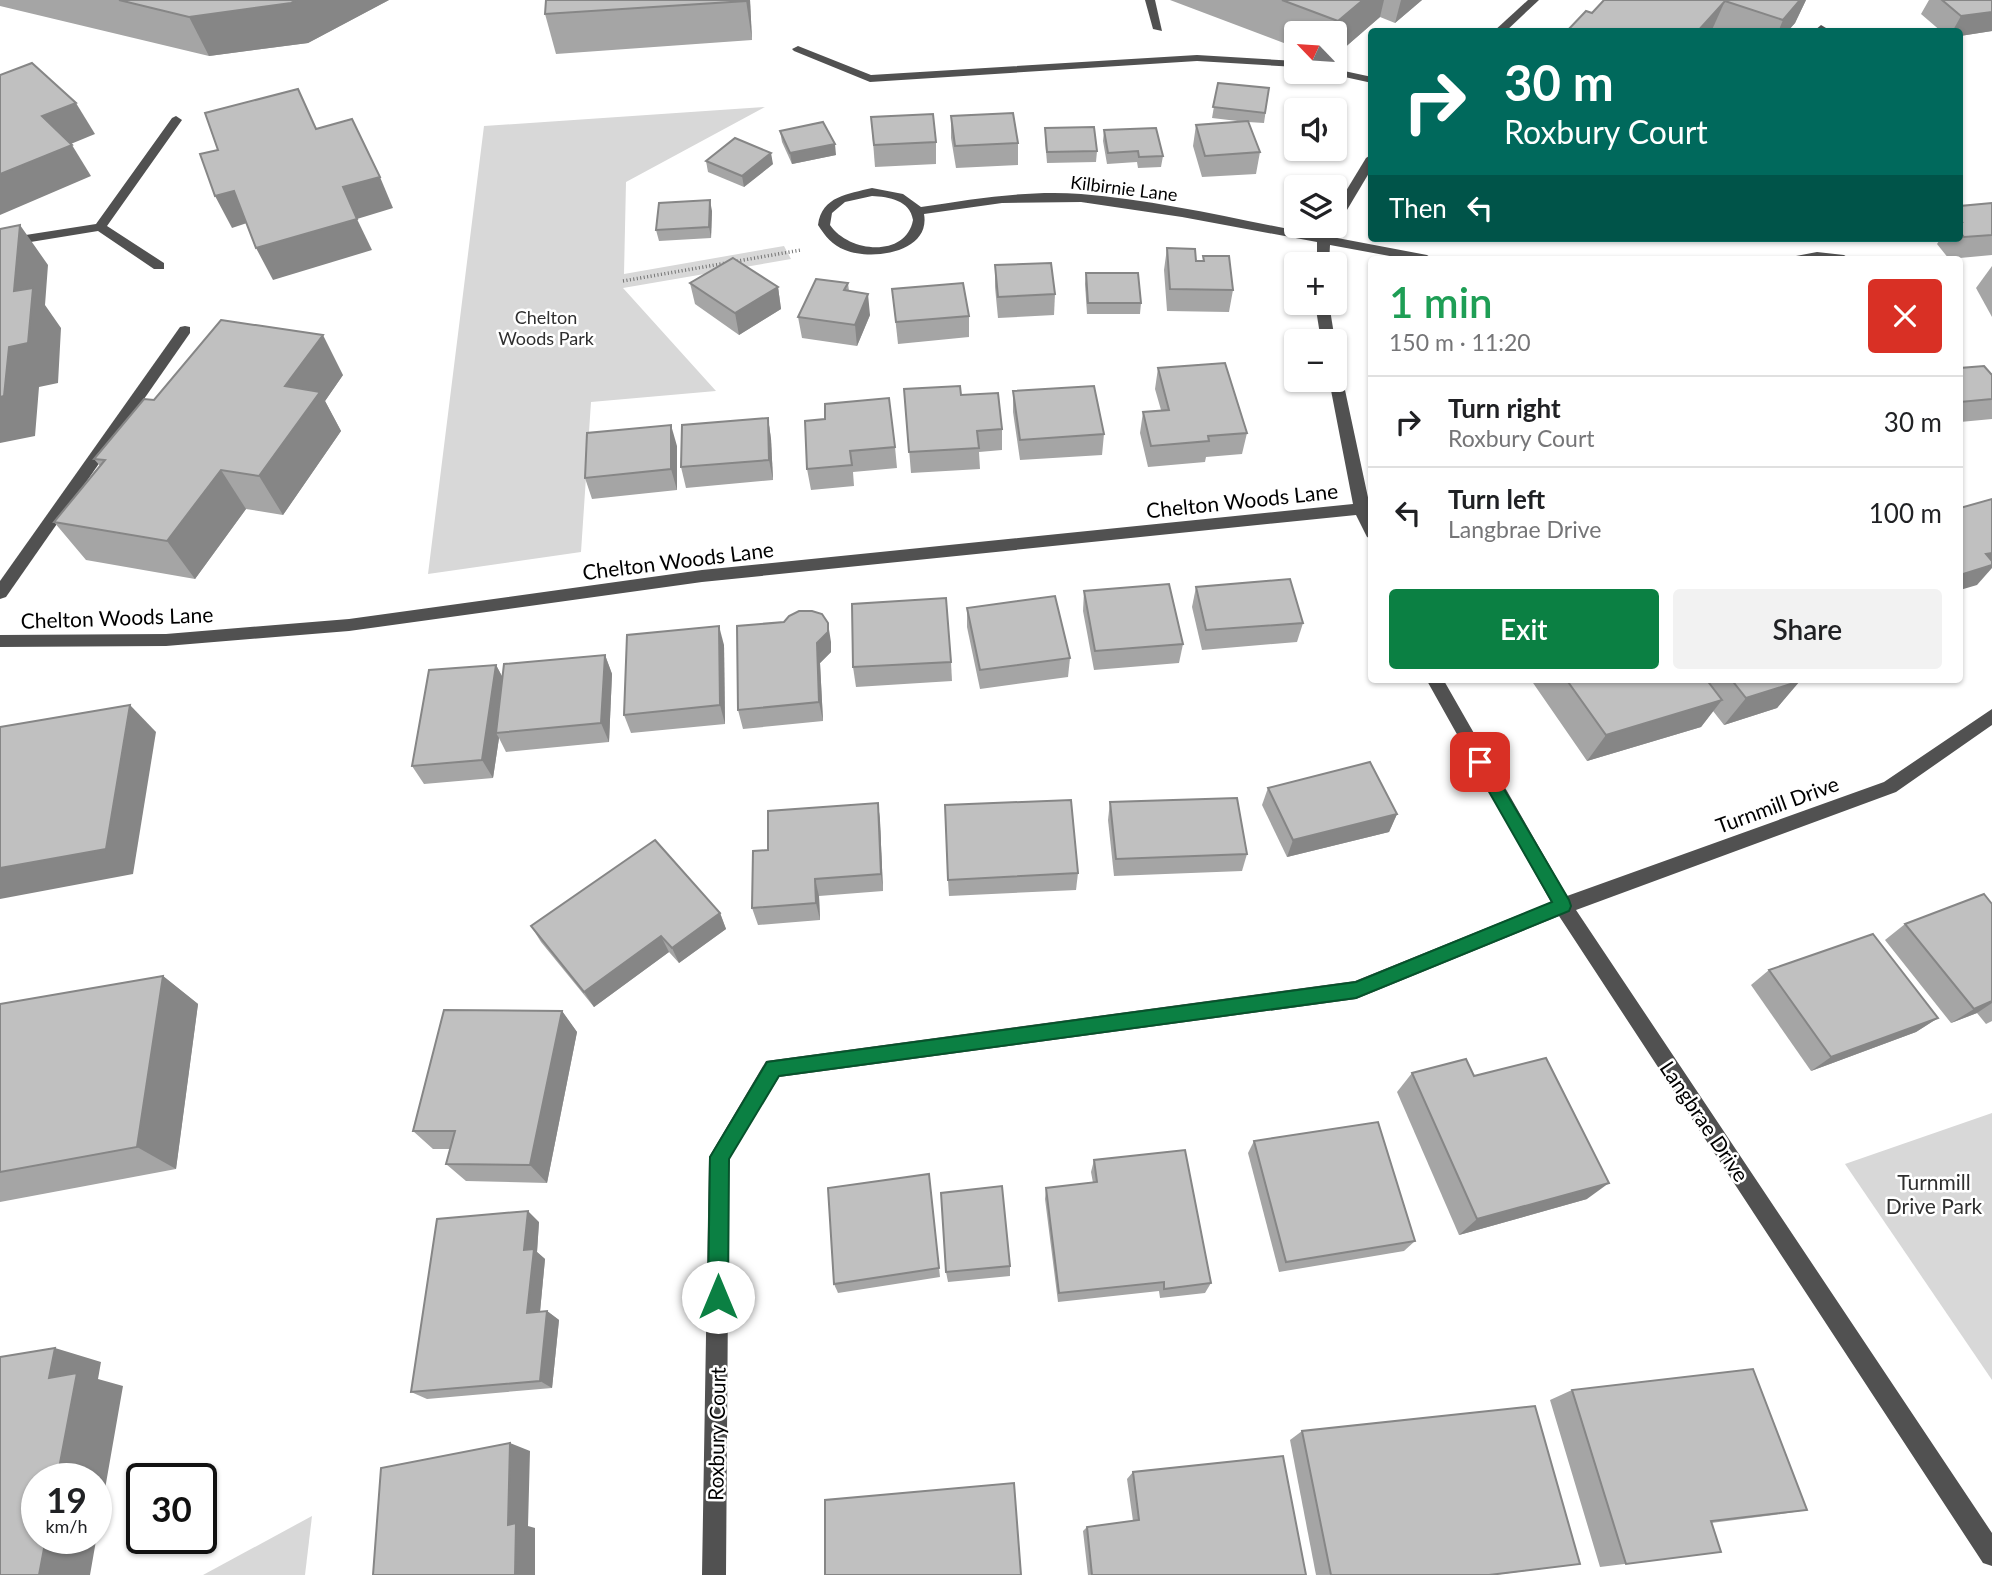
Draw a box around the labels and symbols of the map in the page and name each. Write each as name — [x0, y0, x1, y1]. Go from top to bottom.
north arrow — [1284, 21, 1348, 84]
street label: Kilbirnie Lane — [1069, 171, 1179, 205]
park label: Chelton Woods Park — [498, 306, 595, 349]
street label: Chelton Woods Lane — [1145, 478, 1339, 522]
street label: Chelton Woods Lane — [581, 536, 775, 584]
street label: Chelton Woods Lane — [20, 601, 214, 633]
pin — [1450, 732, 1510, 792]
street label: Turnmill Drive — [1712, 770, 1842, 838]
street label: Langbrae Drive — [1655, 1056, 1755, 1186]
park label: Turnmill Drive Park — [1886, 1169, 1983, 1218]
position arrow — [681, 1260, 755, 1334]
street label: Roxbury Court — [702, 1366, 730, 1501]
speed limit sign: 30 — [126, 1463, 217, 1554]

